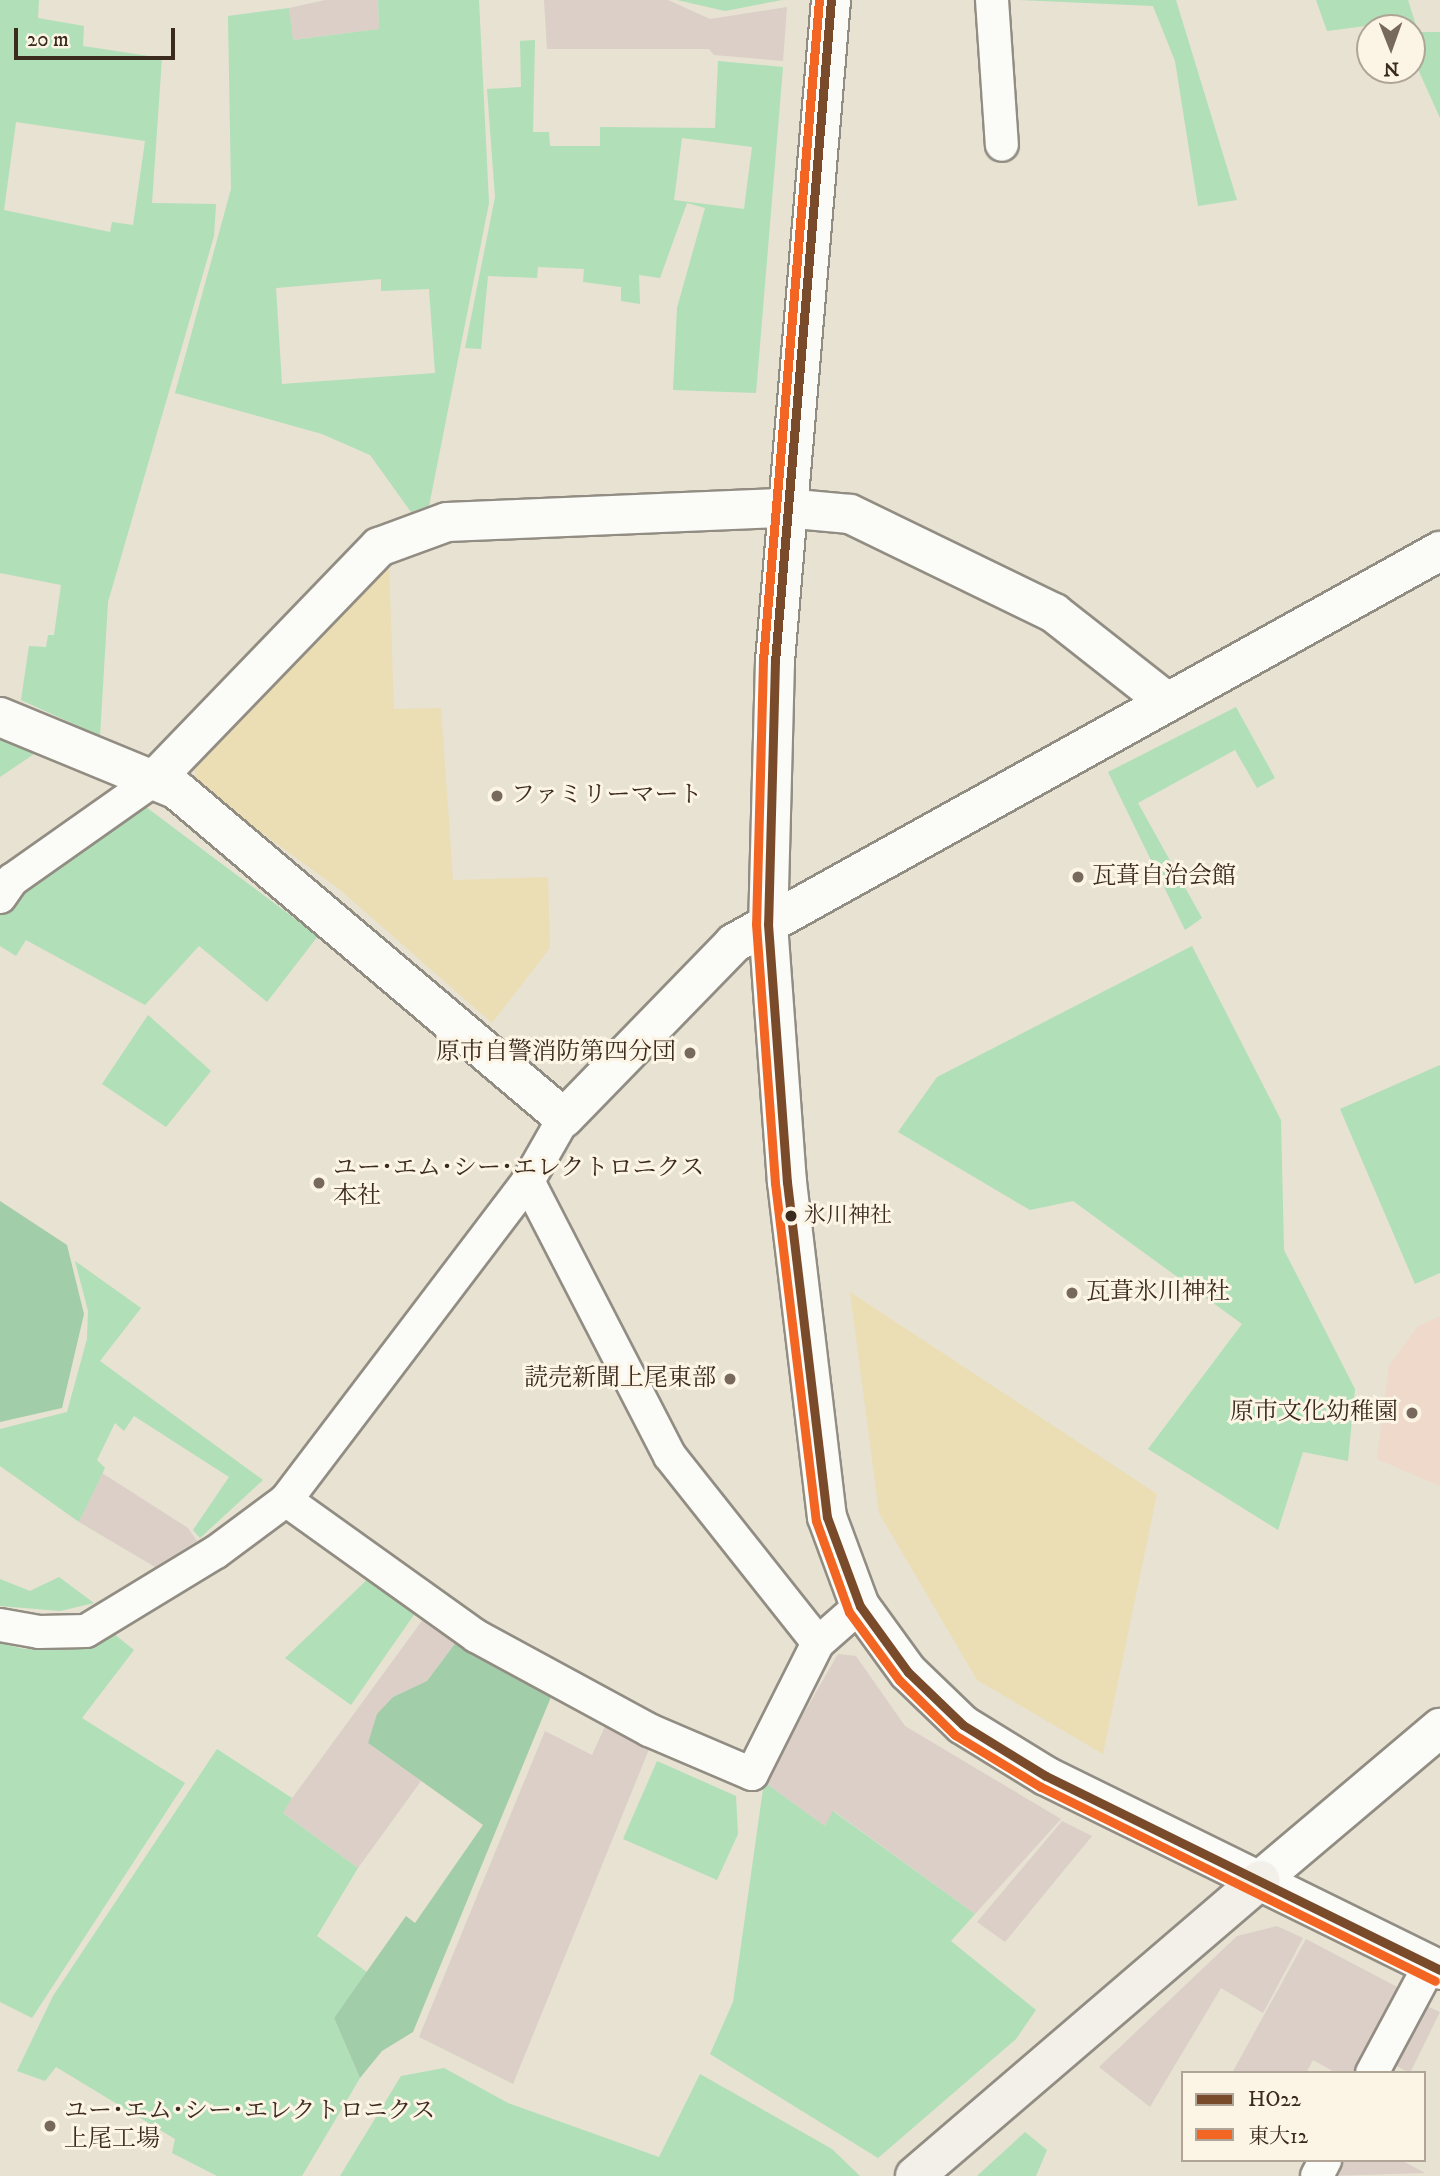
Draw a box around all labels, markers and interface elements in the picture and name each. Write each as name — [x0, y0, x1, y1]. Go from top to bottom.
scale bar — [18, 14, 178, 58]
north arrow — [1356, 14, 1426, 84]
text: 20 m — [27, 27, 69, 53]
text: N — [1383, 57, 1399, 80]
place label: ファミリーマート — [511, 782, 703, 810]
marker: ファミリーマート — [489, 788, 505, 804]
place label: 瓦葺自治会館 — [1092, 863, 1236, 891]
marker: 瓦葺自治会館 — [1070, 869, 1086, 885]
place label: 原市自警消防第四分団 — [436, 1039, 676, 1067]
marker: 原市自警消防第四分団 — [682, 1045, 698, 1061]
place label: ユー･エム･シー･エレクトロニクス 本社 — [333, 1155, 705, 1211]
marker: ユー･エム･シー･エレクトロニクス 本社 — [311, 1175, 327, 1191]
place label: 氷川神社 — [804, 1203, 892, 1229]
marker: 氷川神社 — [784, 1209, 798, 1223]
place label: 瓦葺氷川神社 — [1086, 1279, 1230, 1307]
marker: 瓦葺氷川神社 — [1064, 1285, 1080, 1301]
place label: 読売新聞上尾東部 — [524, 1365, 716, 1393]
marker: 読売新聞上尾東部 — [722, 1371, 738, 1387]
place label: 原市文化幼稚園 — [1230, 1399, 1398, 1427]
marker: 原市文化幼稚園 — [1404, 1405, 1420, 1421]
legend — [1181, 2071, 1426, 2162]
text: HO22 — [1248, 2087, 1301, 2113]
place label: ユー･エム･シー･エレクトロニクス 上尾工場 — [64, 2098, 436, 2154]
marker: ユー･エム･シー･エレクトロニクス 上尾工場 — [42, 2118, 58, 2134]
text: 東大12 — [1248, 2124, 1308, 2150]

